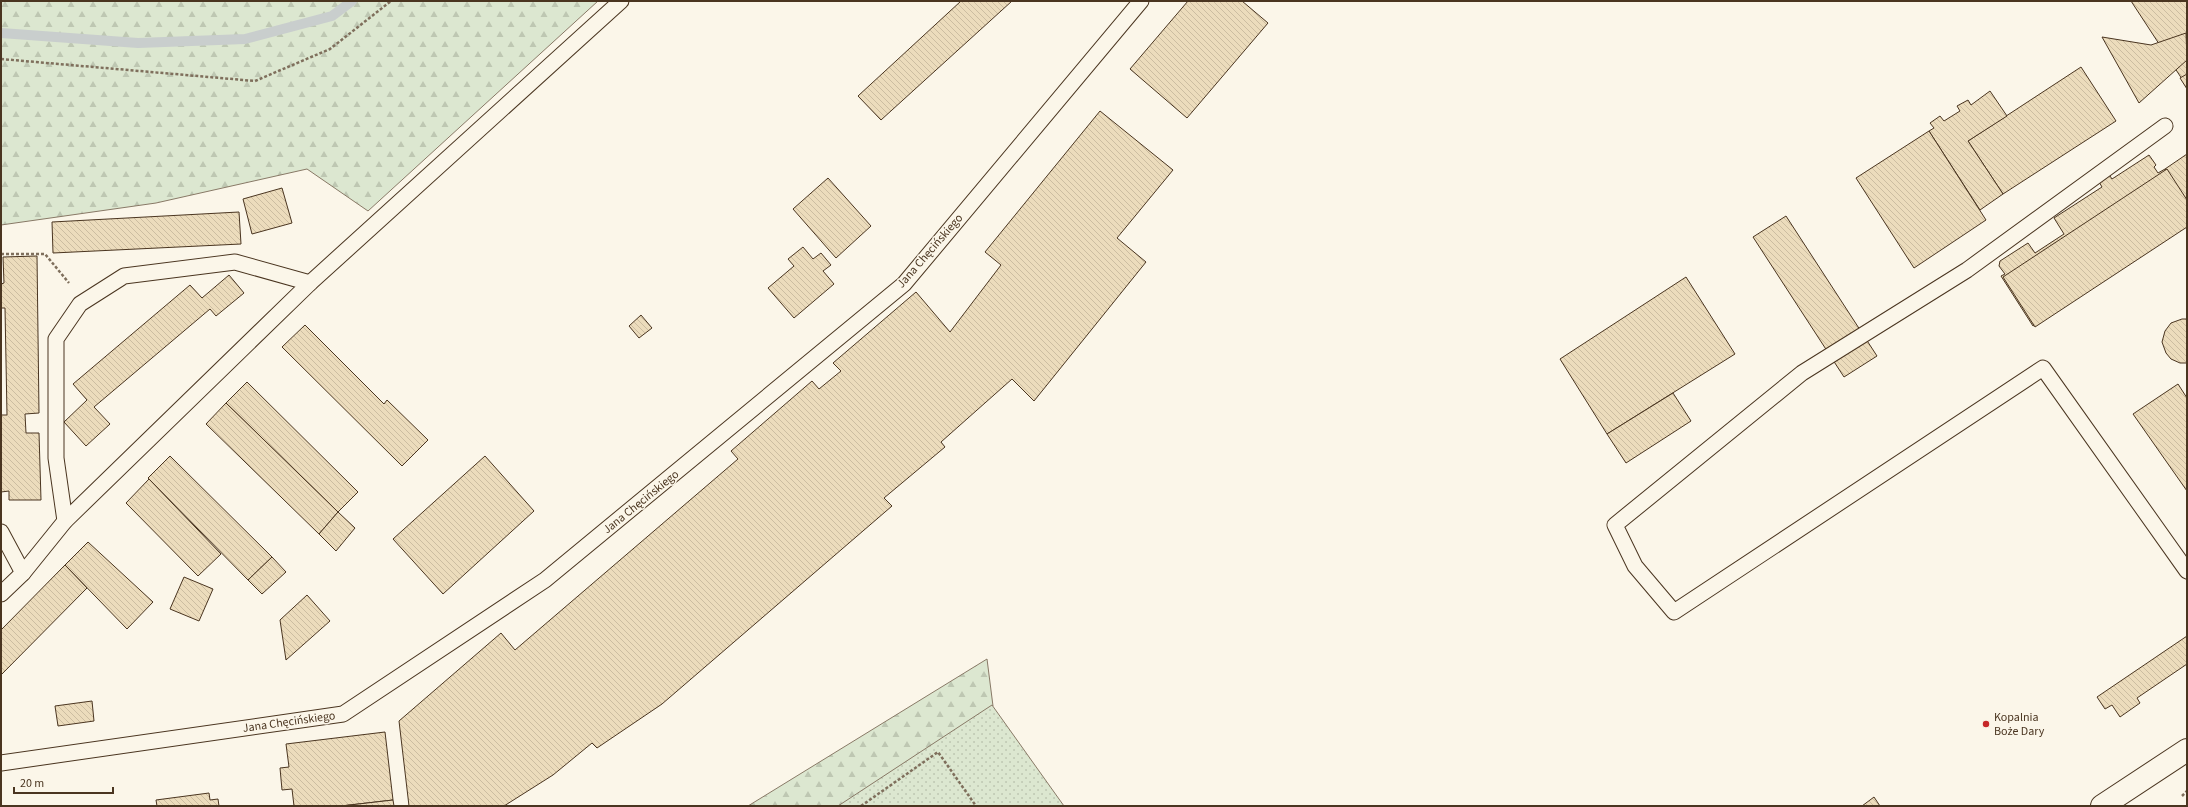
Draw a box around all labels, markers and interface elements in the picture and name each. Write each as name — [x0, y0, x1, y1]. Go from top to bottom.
street label: Jana Chęcińskiego — [893, 210, 967, 292]
street label: Jana Chęcińskiego — [599, 466, 683, 538]
street label: Jana Chęcińskiego — [242, 707, 336, 737]
place label: Kopalnia Boże Dary — [1994, 709, 2045, 740]
marker: Kopalnia Boże Dary — [1981, 719, 1991, 729]
scale bar — [14, 769, 113, 795]
text: 20 m — [20, 775, 44, 792]

